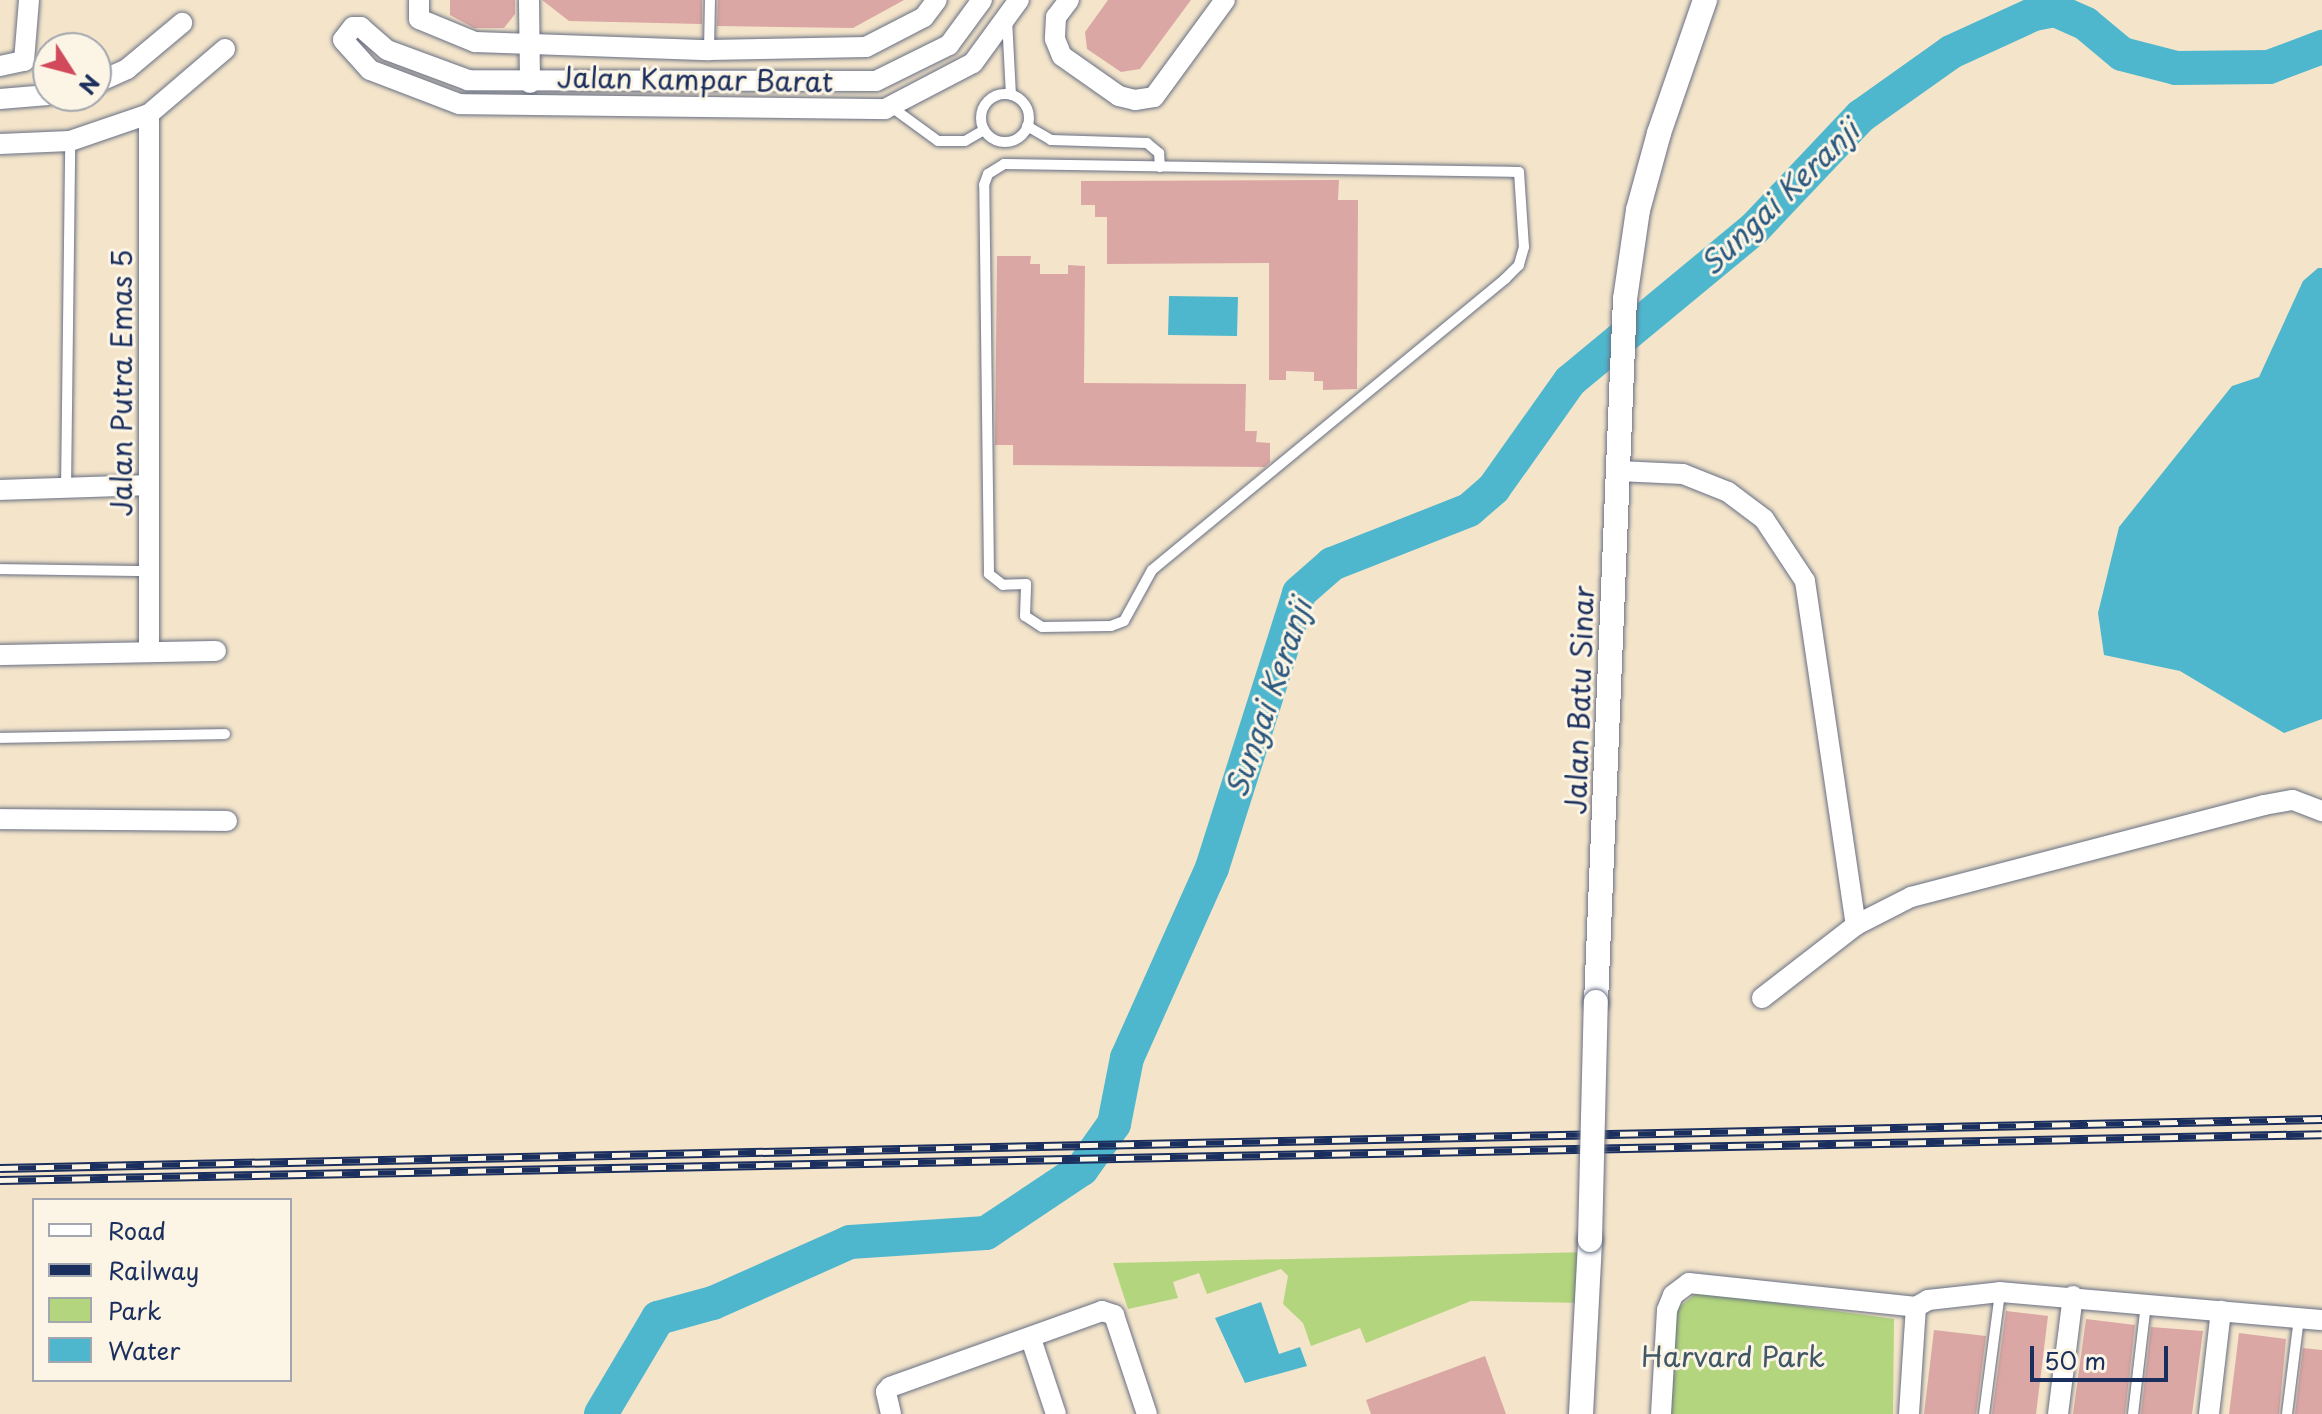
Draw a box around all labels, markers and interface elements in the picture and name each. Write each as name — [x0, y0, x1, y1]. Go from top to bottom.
north arrow — [32, 32, 112, 112]
street label: Jalan Kampar Barat — [556, 60, 834, 98]
text: N — [72, 68, 109, 102]
water label: Sungai Keranji — [1691, 111, 1867, 283]
street label: Jalan Putra Emas 5 — [104, 248, 138, 518]
street label: Jalan Batu Sinar — [1558, 584, 1600, 816]
water label: Sungai Keranji — [1217, 593, 1319, 803]
legend — [32, 1198, 292, 1382]
text: Road — [108, 1212, 166, 1248]
text: Railway — [108, 1252, 199, 1288]
text: Park — [108, 1292, 162, 1328]
scale bar — [2034, 1330, 2172, 1380]
text: Water — [108, 1332, 180, 1368]
park label: Harvard Park — [1641, 1339, 1825, 1373]
text: 50 m — [2044, 1342, 2106, 1378]

